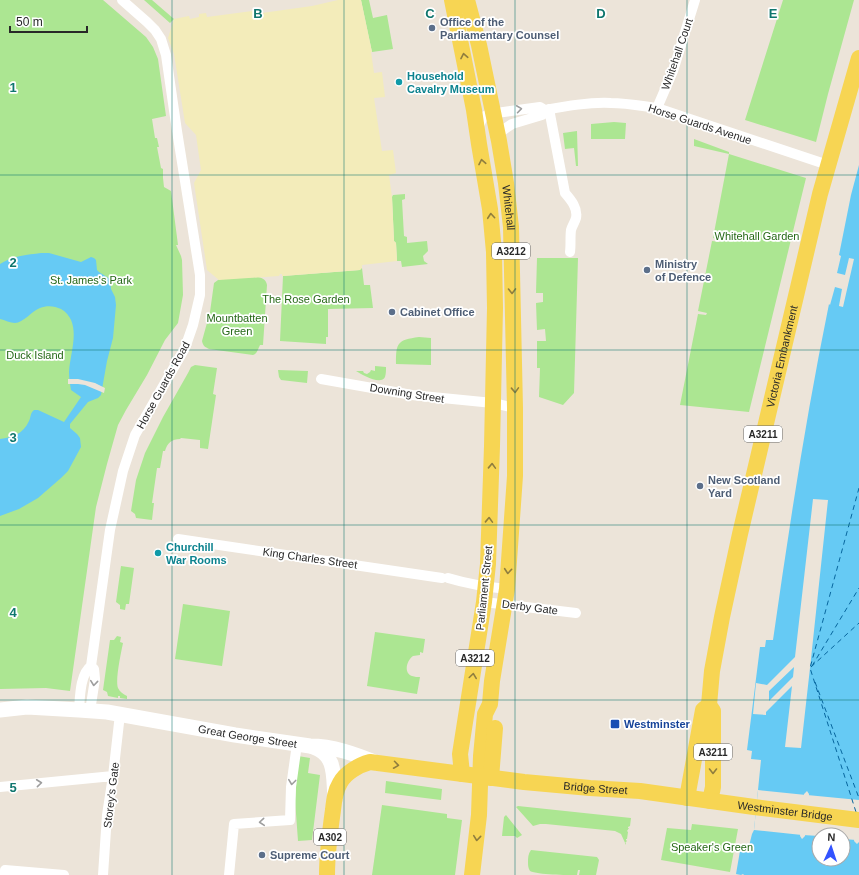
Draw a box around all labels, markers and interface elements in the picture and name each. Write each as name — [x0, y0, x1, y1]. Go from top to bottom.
text: B — [253, 6, 263, 21]
text: C — [425, 6, 435, 21]
text: D — [596, 6, 606, 21]
text: E — [769, 6, 778, 21]
scale bar — [10, 8, 87, 34]
text: 50 m — [16, 15, 43, 29]
place label: Office of the Parliamentary Counsel — [440, 16, 559, 41]
street label: Whitehall Court — [659, 16, 695, 92]
marker: Office of the Parliamentary Counsel — [427, 23, 437, 33]
one-way arrow — [460, 53, 468, 59]
place label: Household Cavalry Museum — [407, 70, 495, 95]
marker: Household Cavalry Museum — [394, 77, 404, 87]
text: 1 — [9, 80, 17, 95]
street label: Horse Guards Avenue — [647, 102, 753, 146]
one-way arrow — [516, 105, 522, 114]
one-way arrow — [479, 159, 487, 165]
street label: Whitehall — [500, 184, 517, 230]
one-way arrow — [486, 213, 495, 219]
park label: Whitehall Garden — [715, 230, 800, 242]
road number: A3212 — [492, 243, 530, 259]
text: 2 — [9, 255, 17, 270]
place label: Ministry of Defence — [655, 258, 711, 283]
marker: Ministry of Defence — [642, 265, 652, 275]
park label: St. James's Park — [50, 274, 133, 286]
one-way arrow — [508, 288, 517, 294]
park label: The Rose Garden — [262, 293, 350, 305]
street label: Victoria Embankment — [764, 304, 800, 409]
place label: Cabinet Office — [400, 306, 475, 318]
marker: Cabinet Office — [387, 307, 397, 317]
park label: Mountbatten Green — [206, 312, 268, 337]
street label: Horse Guards Road — [134, 339, 192, 431]
park label: Duck Island — [6, 349, 64, 361]
street label: Downing Street — [369, 381, 445, 405]
one-way arrow — [510, 387, 519, 393]
road number: A3211 — [744, 426, 782, 442]
text: 3 — [9, 430, 17, 445]
one-way arrow — [487, 463, 496, 469]
place label: New Scotland Yard — [708, 474, 780, 499]
marker: New Scotland Yard — [695, 481, 705, 491]
one-way arrow — [485, 517, 494, 523]
place label: Churchill War Rooms — [166, 541, 227, 566]
street label: King Charles Street — [262, 545, 358, 571]
street label: Parliament Street — [474, 545, 494, 631]
marker: Churchill War Rooms — [153, 548, 163, 558]
one-way arrow — [504, 568, 513, 574]
street label: Derby Gate — [501, 598, 559, 616]
text: 4 — [9, 605, 17, 620]
road number: A3212 — [456, 650, 494, 666]
one-way arrow — [468, 673, 477, 679]
one-way arrow — [89, 680, 98, 686]
marker: Westminster — [609, 718, 621, 730]
place label: Westminster — [624, 718, 691, 730]
street label: Great George Street — [197, 723, 298, 750]
road number: A3211 — [694, 744, 732, 760]
one-way arrow — [393, 760, 399, 769]
street label: Storey's Gate — [101, 761, 121, 829]
one-way arrow — [709, 768, 717, 774]
one-way arrow — [288, 778, 297, 785]
one-way arrow — [36, 779, 42, 788]
text: 5 — [9, 780, 17, 795]
street label: Bridge Street — [563, 780, 628, 796]
street label: Westminster Bridge — [737, 799, 833, 823]
one-way arrow — [259, 817, 265, 826]
north arrow — [811, 827, 851, 867]
road number: A302 — [314, 829, 346, 845]
text: N — [827, 831, 836, 843]
one-way arrow — [472, 835, 481, 841]
park label: Speaker's Green — [671, 841, 753, 853]
place label: Supreme Court — [270, 849, 350, 861]
marker: Supreme Court — [257, 850, 267, 860]

